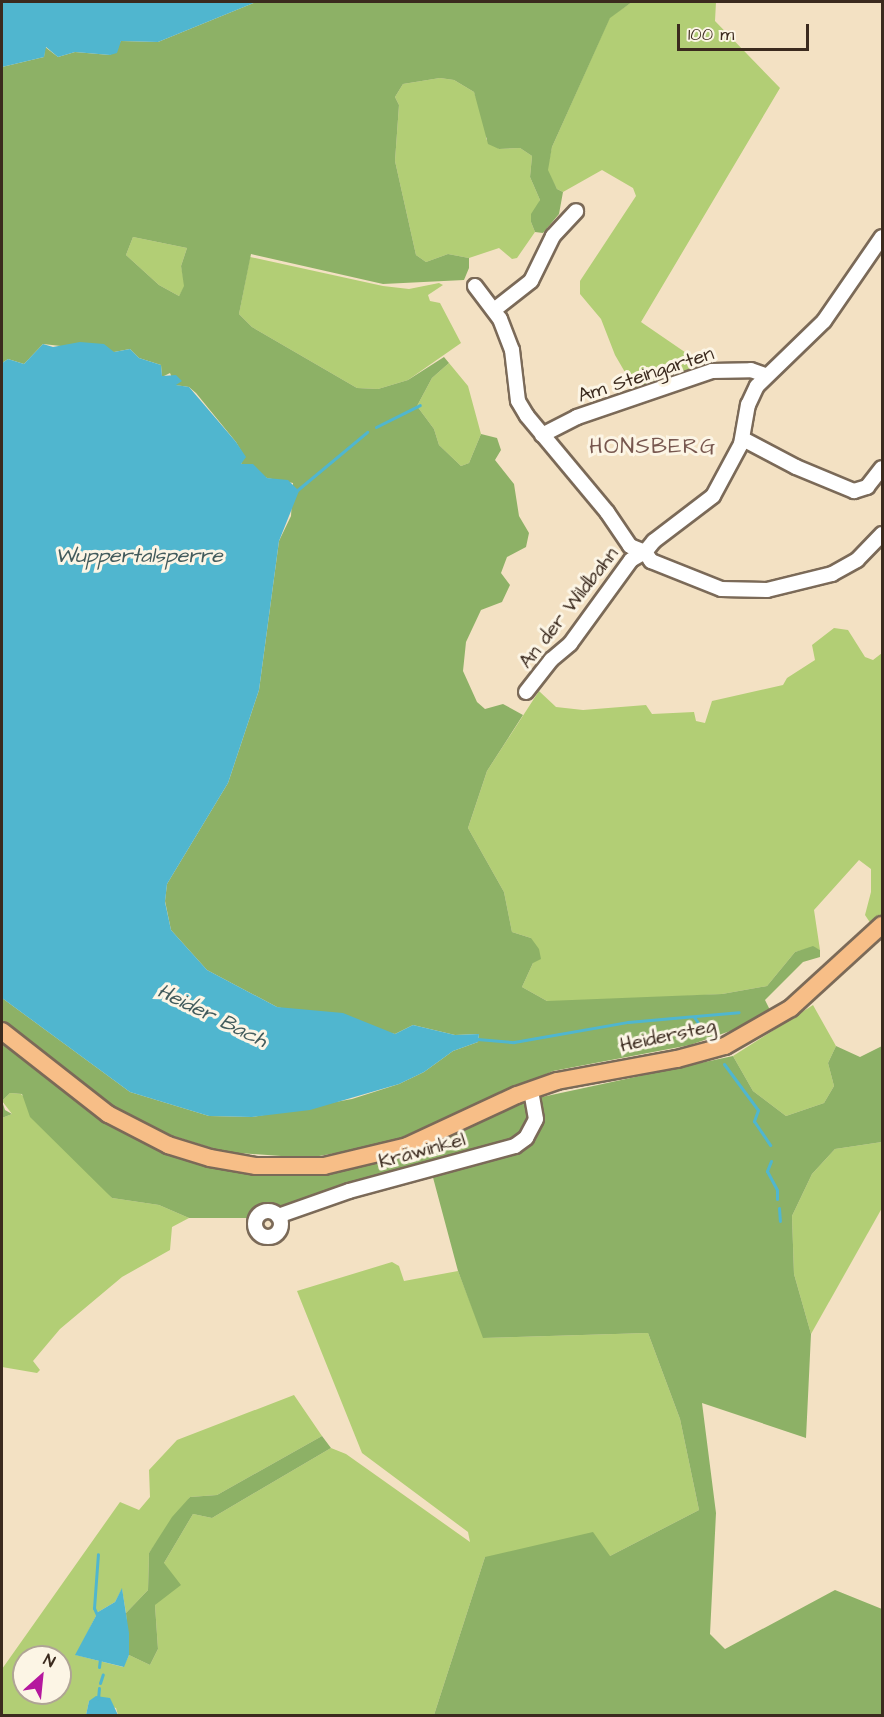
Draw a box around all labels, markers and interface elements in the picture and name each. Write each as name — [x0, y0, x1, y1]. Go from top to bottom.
scale bar — [680, 12, 812, 50]
text: 100 m — [688, 22, 734, 47]
street label: Am Steingarten — [575, 342, 717, 408]
district label: HONSBERG — [589, 434, 717, 460]
water label: Wuppertalsperre — [55, 543, 223, 569]
street label: An der Wildbahn — [514, 543, 624, 673]
water label: Heider Bach — [153, 979, 271, 1053]
street label: Heidersteg — [618, 1014, 718, 1058]
street label: Kräwinkel — [376, 1128, 468, 1174]
north arrow — [12, 1645, 72, 1705]
text: N — [40, 1649, 59, 1673]

